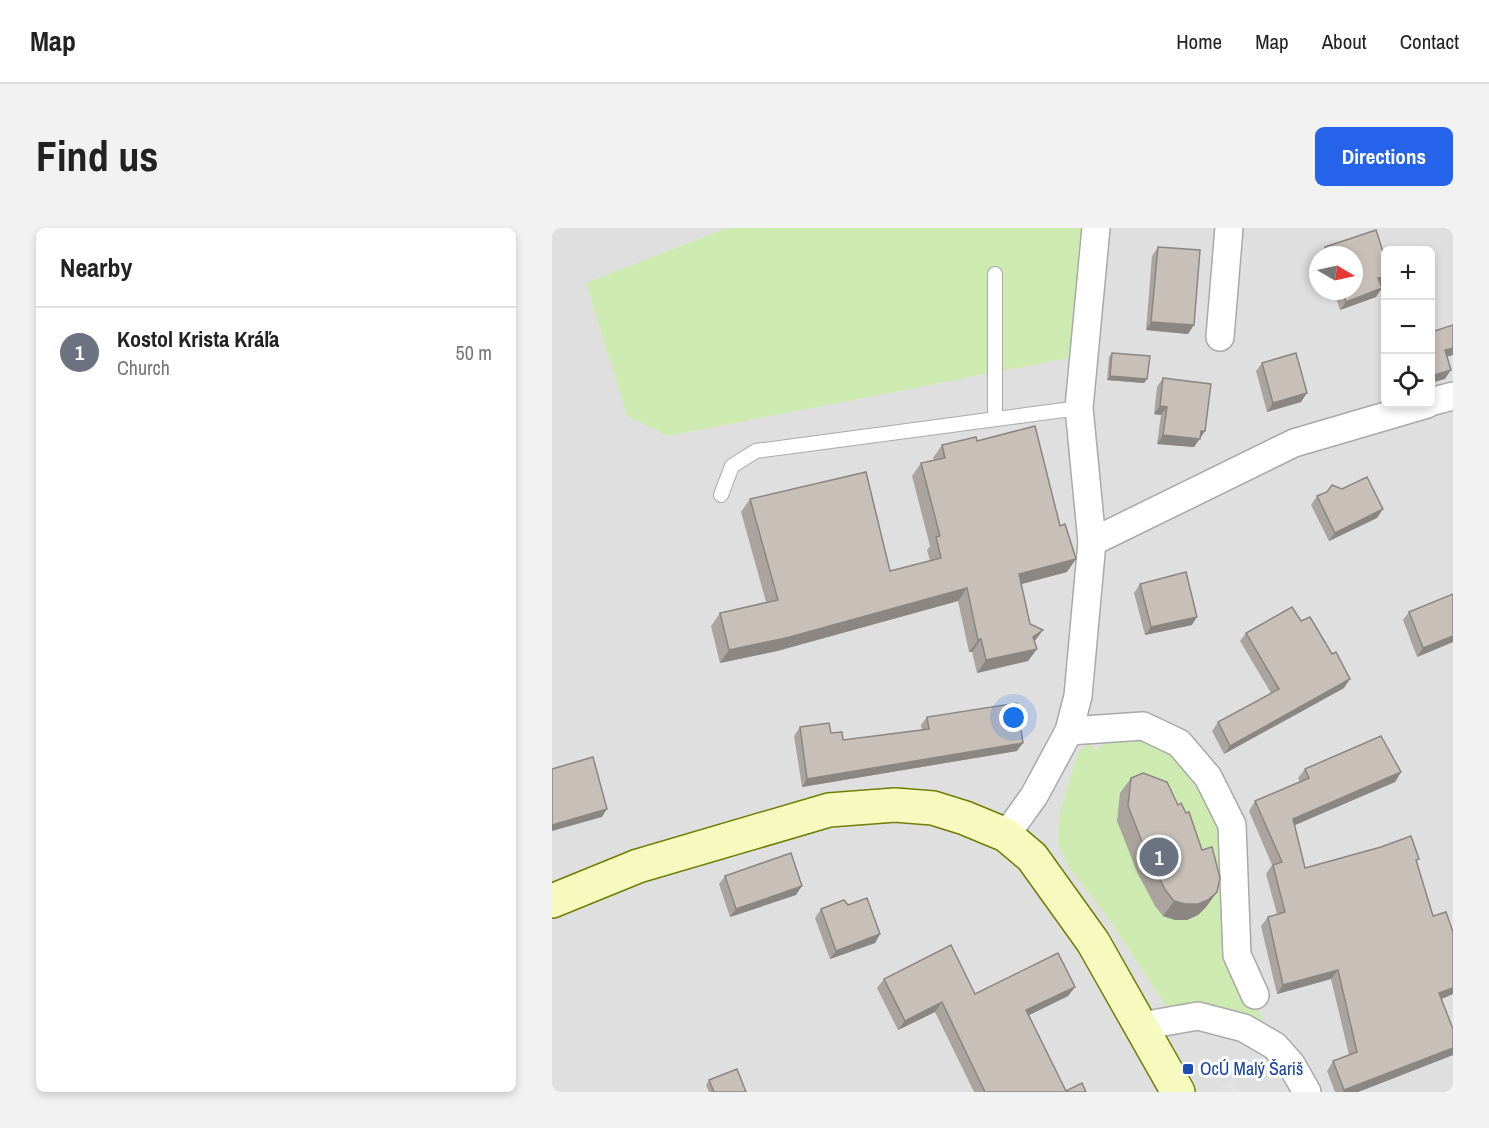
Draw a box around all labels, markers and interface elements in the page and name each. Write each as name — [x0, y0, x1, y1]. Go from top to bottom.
text: Map — [30, 22, 76, 60]
text: Home — [1176, 27, 1222, 56]
text: Map — [1255, 27, 1289, 56]
text: About — [1322, 27, 1367, 56]
text: Contact — [1400, 27, 1459, 56]
button: Directions — [1315, 127, 1453, 186]
text: Find us — [36, 128, 158, 184]
north arrow — [1309, 246, 1363, 300]
map controls — [1381, 246, 1435, 408]
button: + — [1381, 246, 1435, 300]
text: Nearby — [60, 250, 132, 285]
button: − — [1381, 300, 1435, 354]
text: Kostol Krista Kráľa — [117, 324, 279, 354]
text: 1 — [75, 339, 84, 366]
text: 50 m — [456, 339, 492, 366]
text: Church — [117, 354, 170, 381]
button: locate — [1381, 354, 1435, 408]
your location — [999, 703, 1028, 732]
pin: 1 — [1140, 834, 1178, 880]
place label: OcÚ Malý Šariš — [1200, 1056, 1303, 1081]
marker: OcÚ Malý Šariš — [1181, 1062, 1195, 1076]

